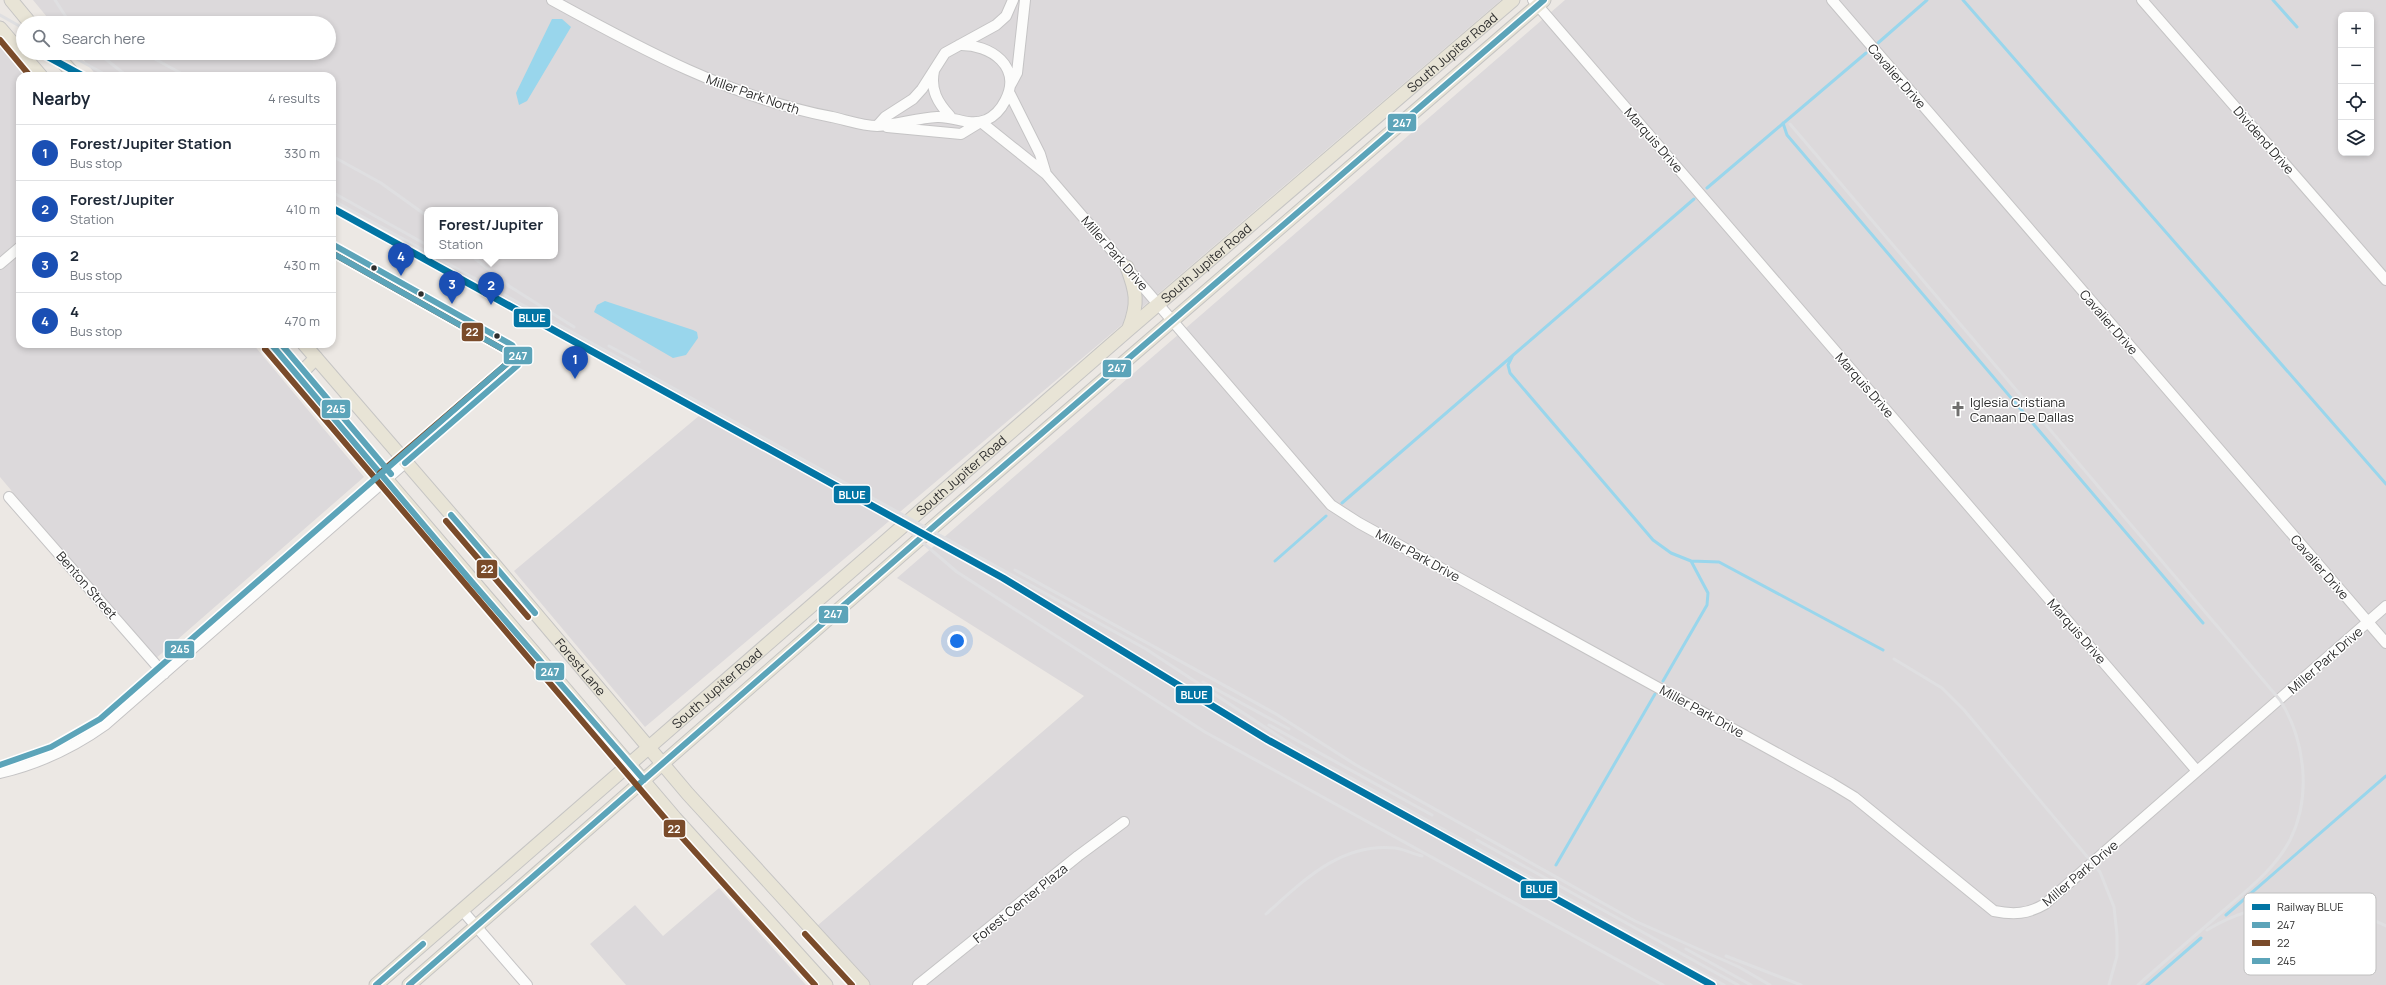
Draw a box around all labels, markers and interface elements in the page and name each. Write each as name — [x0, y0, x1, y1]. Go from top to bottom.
street label: South Jupiter Road — [1403, 8, 1501, 96]
map controls — [2338, 12, 2374, 156]
button: + — [2338, 12, 2374, 48]
search box — [16, 16, 336, 60]
icon: search — [30, 27, 52, 49]
text: Search here — [62, 28, 145, 49]
street label: Cavalier Drive — [1864, 40, 1931, 113]
button: − — [2338, 48, 2374, 84]
street label: Miller Park North — [704, 70, 802, 118]
button: locate — [2338, 84, 2374, 120]
text: Nearby — [32, 87, 90, 110]
text: 4 results — [268, 89, 320, 107]
street label: Dividend Drive — [2229, 102, 2299, 178]
street label: Marquis Drive — [1621, 103, 1688, 177]
line badge: 247 — [1387, 113, 1417, 132]
text: 247 — [1393, 115, 1412, 130]
button: layers — [2338, 120, 2374, 156]
text: Forest/Jupiter Station — [70, 133, 232, 154]
text: 1 — [42, 144, 48, 162]
text: 330 m — [284, 144, 320, 162]
text: Bus stop — [70, 154, 122, 172]
text: Forest/Jupiter — [70, 189, 174, 210]
text: 2 — [41, 200, 49, 218]
text: 410 m — [286, 200, 320, 218]
popup — [424, 207, 558, 259]
text: Station — [70, 210, 114, 228]
street label: Miller Park Drive — [1077, 212, 1153, 295]
text: Forest/Jupiter — [439, 214, 543, 235]
street label: South Jupiter Road — [1157, 219, 1255, 307]
text: Station — [439, 235, 483, 253]
pin: 4 — [388, 243, 414, 276]
text: 2 — [70, 245, 79, 266]
text: 3 — [41, 256, 49, 274]
text: 430 m — [284, 256, 320, 274]
unlabelled marker — [369, 263, 379, 273]
text: Bus stop — [70, 266, 122, 284]
pin: 3 — [439, 271, 465, 304]
pin: 2 — [478, 272, 504, 305]
street label: Cavalier Drive — [2076, 286, 2143, 359]
unlabelled marker — [416, 289, 426, 299]
text: 4 — [70, 301, 79, 322]
line badge: BLUE — [513, 308, 551, 328]
text: BLUE — [518, 310, 546, 325]
text: 4 — [41, 312, 49, 330]
text: 470 m — [284, 312, 320, 330]
text: Bus stop — [70, 322, 122, 340]
line badge: 22 — [461, 322, 484, 342]
text: 22 — [465, 324, 479, 339]
unlabelled marker — [492, 331, 502, 341]
line badge: 247 — [503, 346, 533, 365]
pin: 1 — [562, 346, 588, 379]
text: 247 — [509, 348, 528, 363]
street label: Marquis Drive — [1832, 348, 1899, 422]
line badge: 247 — [1102, 359, 1132, 378]
text: 247 — [1108, 360, 1127, 375]
place label: Iglesia Cristiana Canaan De Dallas — [1970, 393, 2074, 426]
line badge: 245 — [321, 399, 351, 419]
church icon: Iglesia Cristiana Canaan De Dallas — [1949, 400, 1967, 418]
text: 245 — [326, 401, 346, 416]
street label: South Jupiter Road — [912, 431, 1010, 520]
line badge: BLUE — [833, 485, 871, 504]
text: BLUE — [838, 487, 866, 502]
street label: Miller Park Drive — [1373, 524, 1464, 586]
street label: Cavalier Drive — [2287, 531, 2354, 604]
street label: Benton Street — [53, 547, 121, 623]
line badge: 22 — [476, 559, 498, 579]
text: 22 — [480, 561, 494, 576]
street label: Marquis Drive — [2044, 594, 2111, 668]
line badge: 247 — [818, 605, 849, 624]
text: 247 — [824, 606, 843, 621]
street label: Miller Park Drive — [2284, 622, 2367, 698]
your location — [947, 631, 967, 651]
street label: Forest Lane — [551, 634, 610, 700]
line badge: 245 — [164, 640, 195, 659]
text: 245 — [170, 641, 190, 656]
street label: South Jupiter Road — [668, 644, 766, 732]
line badge: 247 — [535, 662, 565, 681]
text: 247 — [541, 664, 560, 679]
street label: Miller Park Drive — [1657, 680, 1748, 742]
line badge: BLUE — [1175, 685, 1213, 704]
text: BLUE — [1180, 687, 1208, 702]
line badge: 22 — [663, 819, 686, 838]
text: 22 — [667, 821, 681, 836]
street label: Miller Park Drive — [2038, 836, 2122, 910]
street label: Forest Center Plaza — [969, 859, 1071, 947]
line badge: BLUE — [1520, 880, 1558, 899]
text: BLUE — [1525, 881, 1553, 896]
legend — [2244, 893, 2376, 975]
text: Railway BLUE — [2277, 899, 2343, 914]
text: 247 — [2277, 917, 2295, 932]
text: 22 — [2277, 935, 2290, 950]
text: 245 — [2277, 953, 2296, 968]

